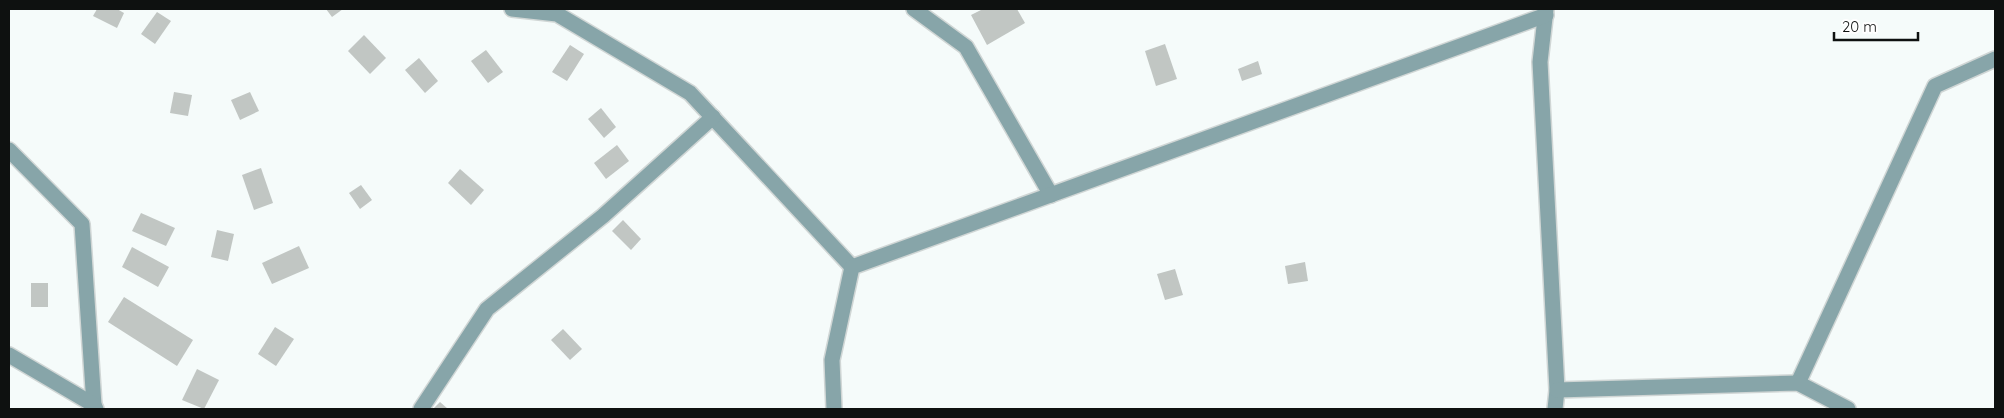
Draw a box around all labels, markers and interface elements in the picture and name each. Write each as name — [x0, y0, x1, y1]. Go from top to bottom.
scale bar — [1834, 10, 1918, 42]
text: 20 m — [1842, 17, 1877, 36]

